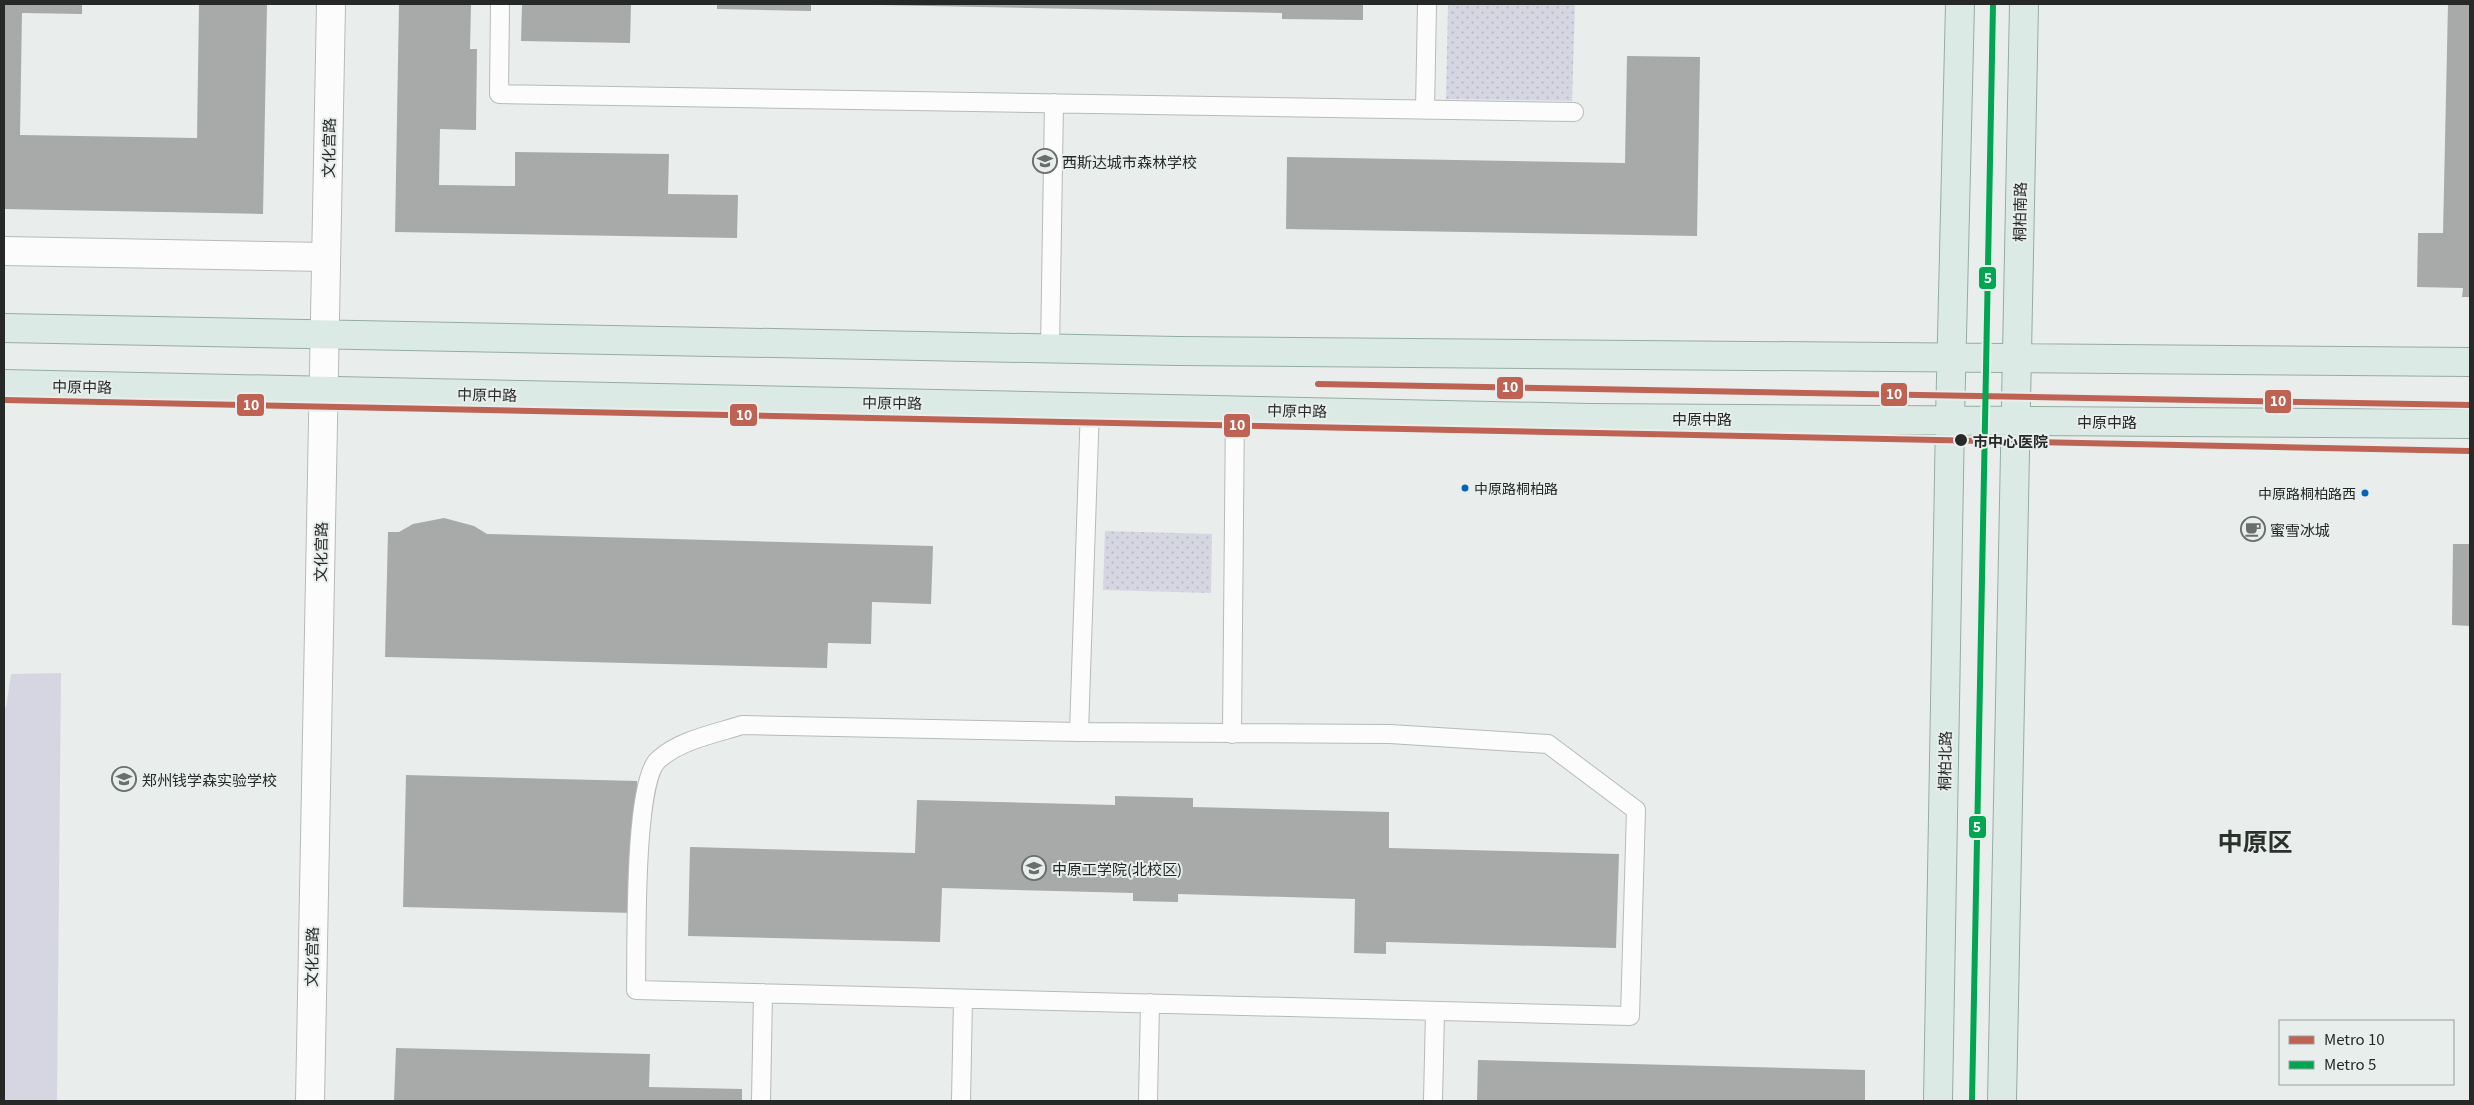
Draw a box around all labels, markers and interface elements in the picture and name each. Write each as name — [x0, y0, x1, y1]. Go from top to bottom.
street label: 文化宫路 — [317, 118, 339, 178]
school or university icon: 西斯达城市森林学校 — [1032, 148, 1058, 174]
place label: 西斯达城市森林学校 — [1062, 151, 1197, 172]
street label: 桐柏南路 — [2008, 182, 2030, 242]
line badge: 5 — [1978, 266, 1997, 290]
text: 5 — [1984, 267, 1992, 287]
street label: 中原中路 — [52, 375, 112, 397]
line badge: 10 — [1496, 376, 1524, 400]
text: 10 — [1502, 376, 1518, 396]
line badge: 10 — [1880, 382, 1908, 407]
street label: 中原中路 — [457, 383, 517, 405]
text: 10 — [1886, 383, 1902, 403]
line badge: 10 — [2264, 389, 2292, 414]
text: 10 — [2270, 390, 2286, 410]
street label: 中原中路 — [862, 391, 922, 413]
line badge: 10 — [236, 393, 265, 417]
text: 10 — [243, 394, 259, 414]
street label: 中原中路 — [1267, 399, 1327, 421]
line badge: 10 — [729, 403, 758, 427]
text: 10 — [736, 404, 752, 424]
street label: 中原中路 — [1672, 408, 1732, 429]
street label: 中原中路 — [2077, 411, 2137, 432]
line badge: 10 — [1223, 413, 1251, 438]
text: 10 — [1229, 414, 1245, 434]
place label: 市中心医院 — [1973, 430, 2048, 451]
marker: 市中心医院 — [1953, 432, 1969, 448]
place label: 中原路桐柏路 — [1474, 478, 1558, 498]
marker: 中原路桐柏路 — [1460, 483, 1470, 493]
place label: 中原路桐柏路西 — [2258, 483, 2356, 503]
marker: 中原路桐柏路西 — [2360, 488, 2370, 498]
cafe icon: 蜜雪冰城 — [2240, 516, 2266, 542]
place label: 蜜雪冰城 — [2270, 519, 2330, 540]
street label: 文化宫路 — [309, 522, 331, 582]
street label: 桐柏北路 — [1933, 731, 1955, 791]
school or university icon: 郑州钱学森实验学校 — [111, 766, 137, 792]
place label: 郑州钱学森实验学校 — [142, 769, 277, 790]
line badge: 5 — [1968, 815, 1987, 839]
text: 5 — [1973, 816, 1981, 836]
district label: 中原区 — [2217, 822, 2293, 858]
school or university icon: 中原工学院(北校区) — [1021, 855, 1047, 881]
place label: 中原工学院(北校区) — [1052, 858, 1182, 879]
street label: 文化宫路 — [300, 927, 322, 987]
legend — [2279, 1020, 2454, 1085]
text: Metro 10 — [2324, 1028, 2385, 1049]
text: Metro 5 — [2324, 1053, 2376, 1074]

